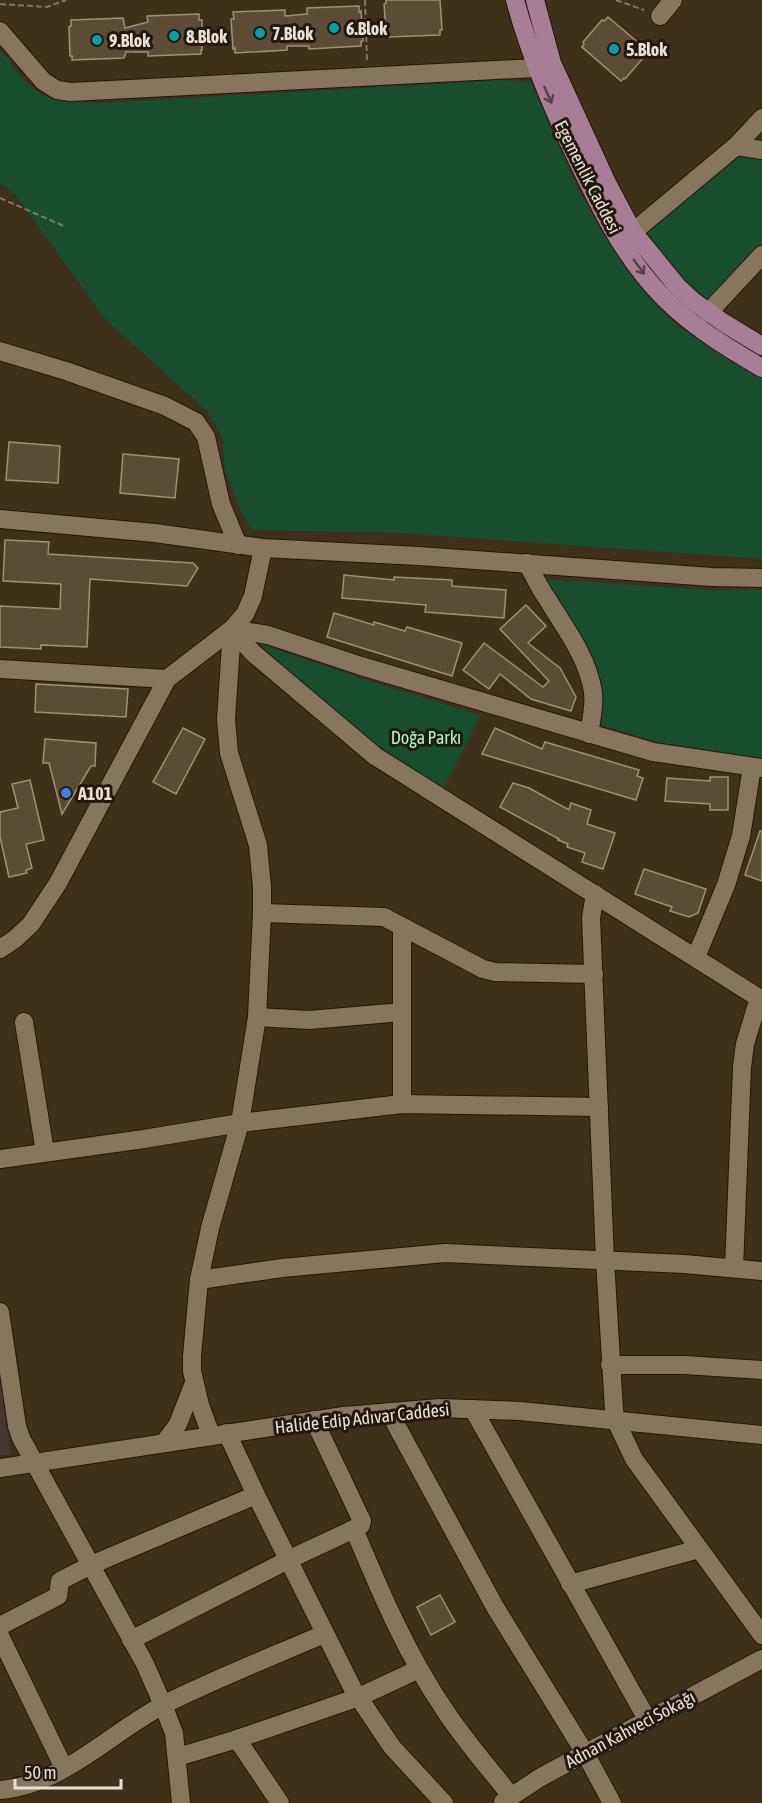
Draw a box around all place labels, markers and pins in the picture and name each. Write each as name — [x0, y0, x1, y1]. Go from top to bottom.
place label: 6.Blok — [346, 18, 388, 39]
marker: 6.Blok — [327, 21, 341, 35]
place label: 7.Blok — [272, 23, 314, 44]
place label: 8.Blok — [186, 26, 228, 47]
marker: 7.Blok — [253, 26, 267, 40]
marker: 8.Blok — [167, 29, 181, 43]
place label: 9.Blok — [109, 30, 151, 51]
marker: 9.Blok — [90, 33, 104, 47]
place label: 5.Blok — [626, 39, 668, 60]
marker: 5.Blok — [607, 42, 621, 56]
place label: A101 — [77, 783, 112, 804]
marker: A101 — [59, 786, 73, 800]

